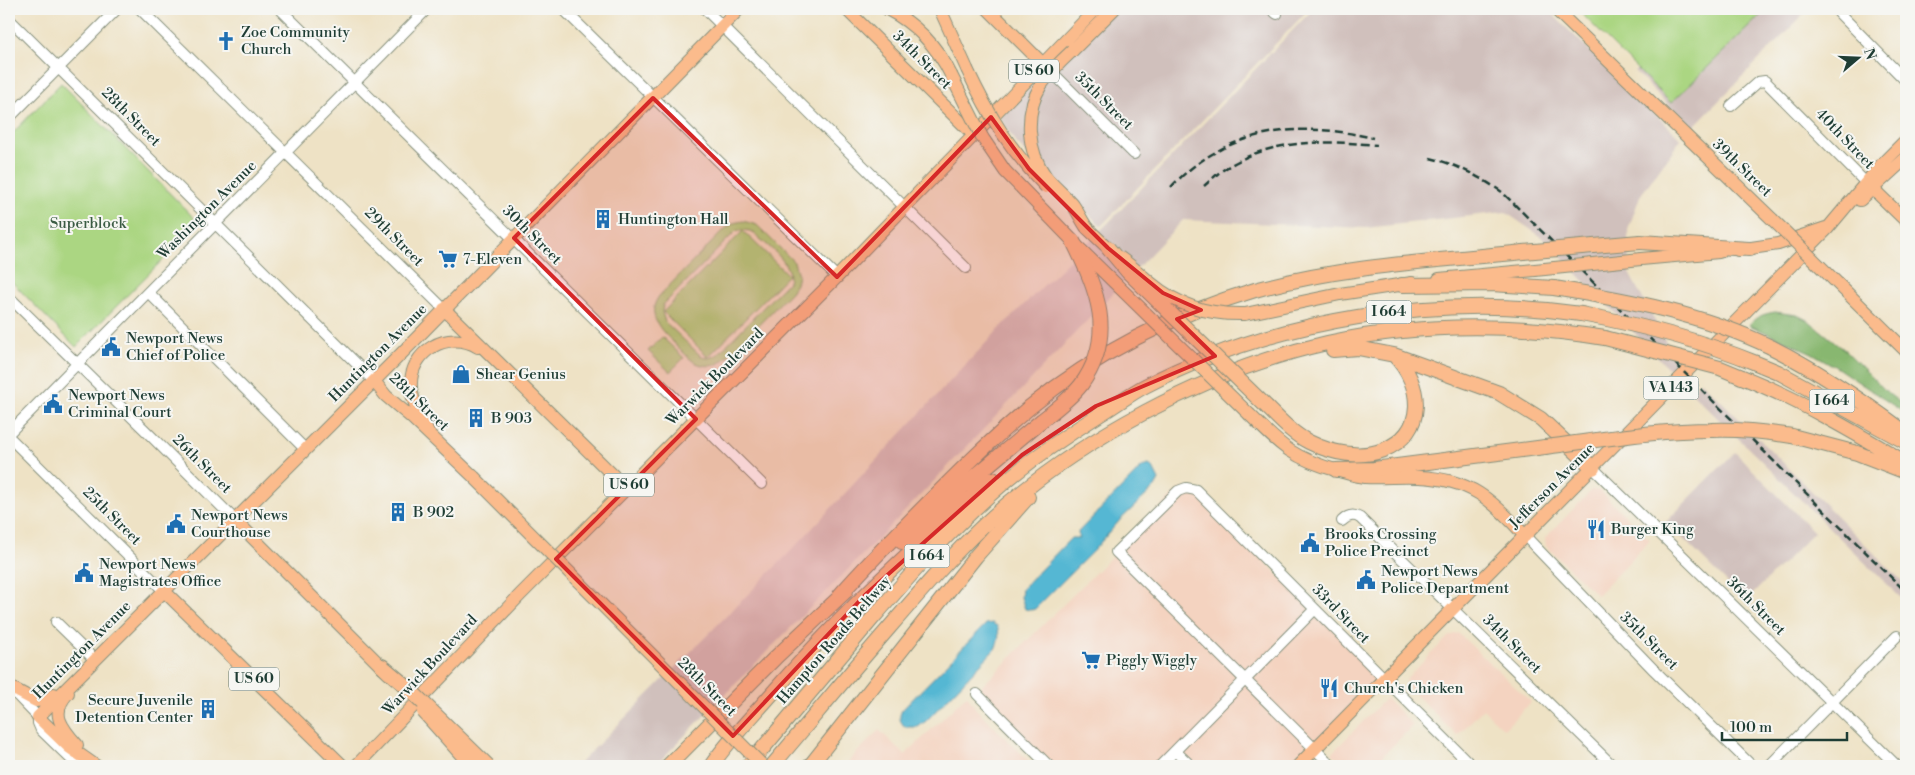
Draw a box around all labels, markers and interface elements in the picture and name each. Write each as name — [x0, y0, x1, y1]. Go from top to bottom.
place label: Zoe Community Church — [241, 23, 350, 59]
street label: 34th Street — [889, 27, 956, 94]
church icon: Zoe Community Church — [215, 30, 237, 52]
north arrow — [1832, 32, 1882, 82]
text: N — [1859, 46, 1880, 62]
road number: US 60 — [1009, 59, 1059, 82]
street label: 35th Street — [1071, 68, 1138, 135]
street label: 28th Street — [97, 83, 165, 151]
street label: 40th Street — [1811, 105, 1879, 174]
street label: 39th Street — [1708, 135, 1776, 202]
street label: Washington Avenue — [153, 156, 261, 264]
street label: 30th Street — [498, 201, 566, 269]
street label: 29th Street — [360, 203, 428, 271]
building icon: Huntington Hall — [592, 208, 614, 230]
place label: Huntington Hall — [618, 210, 729, 229]
park label: Superblock — [50, 214, 127, 233]
supermarket icon: 7-Eleven — [437, 248, 459, 270]
place label: 7-Eleven — [463, 250, 522, 269]
street label: Huntington Avenue — [325, 300, 431, 406]
road number: I 664 — [1366, 300, 1412, 324]
street label: Warwick Boulevard — [661, 324, 768, 431]
place label: Newport News Chief of Police — [126, 329, 225, 365]
public building icon: Newport News Chief of Police — [100, 336, 122, 358]
shop icon: Shear Genius — [450, 363, 472, 385]
place label: Shear Genius — [476, 365, 566, 384]
street label: 28th Street — [385, 369, 453, 436]
road number: VA 143 — [1644, 376, 1698, 399]
place label: Newport News Criminal Court — [68, 386, 172, 422]
road number: I 664 — [1810, 390, 1854, 412]
public building icon: Newport News Criminal Court — [42, 393, 64, 415]
building icon: B 903 — [465, 407, 487, 429]
place label: B 903 — [490, 409, 532, 428]
street label: 26th Street — [168, 430, 236, 498]
street label: Jefferson Avenue — [1504, 439, 1599, 534]
road number: US 60 — [604, 474, 654, 496]
street label: 25th Street — [79, 483, 146, 550]
building icon: B 902 — [387, 501, 409, 523]
place label: B 902 — [412, 503, 454, 522]
place label: Newport News Courthouse — [191, 506, 288, 542]
public building icon: Newport News Courthouse — [165, 513, 187, 535]
restaurant icon: Burger King — [1585, 518, 1607, 540]
place label: Burger King — [1610, 520, 1694, 539]
place label: Brooks Crossing Police Precinct — [1324, 525, 1437, 561]
public building icon: Brooks Crossing Police Precinct — [1299, 532, 1321, 554]
road number: I 664 — [904, 544, 950, 568]
place label: Newport News Magistrates Office — [99, 555, 221, 591]
public building icon: Newport News Magistrates Office — [73, 562, 95, 584]
place label: Newport News Police Department — [1381, 562, 1510, 598]
public building icon: Newport News Police Department — [1355, 569, 1377, 591]
street label: Hampton Roads Beltway — [773, 571, 896, 708]
street label: 36th Street — [1723, 573, 1790, 640]
street label: 33rd Street — [1308, 580, 1374, 648]
street label: Huntington Avenue — [29, 597, 135, 703]
street label: 35th Street — [1616, 608, 1683, 675]
street label: Warwick Boulevard — [378, 610, 482, 720]
street label: 34th Street — [1479, 611, 1546, 678]
supermarket icon: Piggly Wiggly — [1080, 649, 1102, 671]
place label: Piggly Wiggly — [1106, 651, 1198, 670]
street label: 28th Street — [673, 653, 741, 721]
road number: US 60 — [229, 668, 279, 691]
restaurant icon: Church's Chicken — [1318, 677, 1340, 699]
place label: Church's Chicken — [1344, 679, 1464, 698]
place label: Secure Juvenile Detention Center — [75, 691, 194, 727]
building icon: Secure Juvenile Detention Center — [197, 698, 219, 720]
scale bar — [1722, 710, 1848, 742]
text: 100 m — [1730, 718, 1772, 737]

